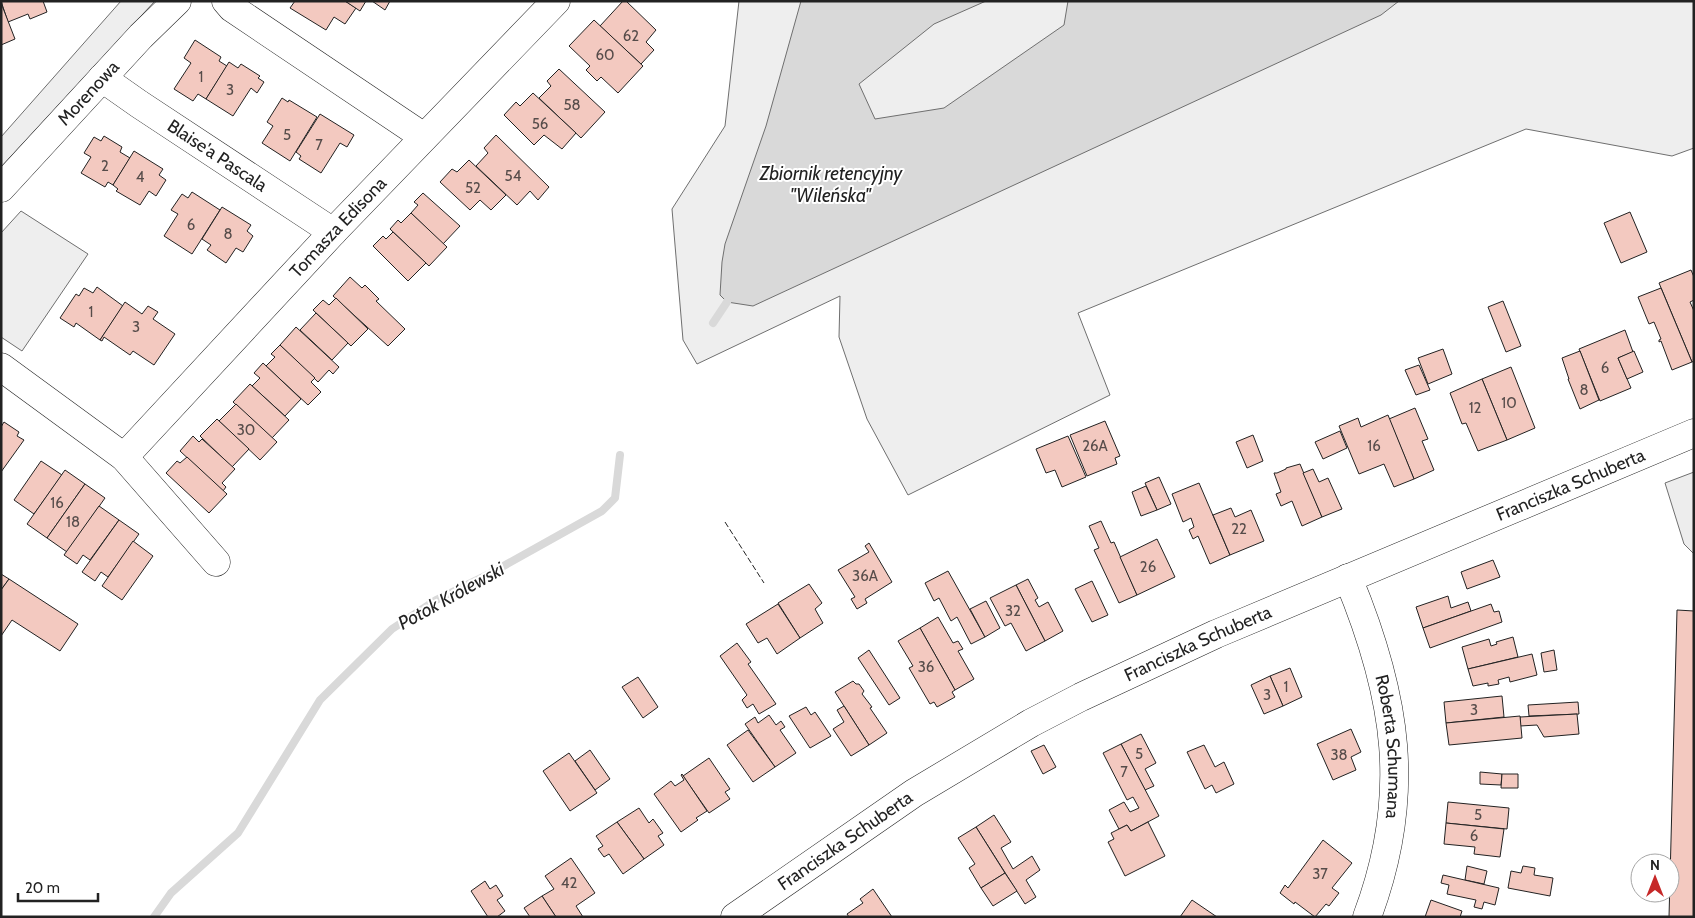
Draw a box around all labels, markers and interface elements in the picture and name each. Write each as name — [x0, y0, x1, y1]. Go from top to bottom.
house number: 62 — [623, 27, 639, 45]
house number: 60 — [596, 46, 615, 64]
street label: Morenowa — [53, 56, 124, 130]
house number: 1 — [199, 68, 203, 86]
house number: 3 — [226, 81, 234, 99]
house number: 58 — [563, 96, 581, 114]
street label: Blaise'a Pascala — [163, 115, 272, 197]
house number: 56 — [532, 115, 548, 133]
house number: 5 — [283, 126, 291, 144]
house number: 7 — [315, 136, 323, 154]
house number: 2 — [101, 157, 109, 175]
water label: Zbiornik retencyjny "Wileńska" — [759, 162, 904, 207]
house number: 54 — [505, 167, 522, 185]
house number: 4 — [136, 168, 145, 186]
street label: Tomasza Edisona — [285, 172, 391, 282]
house number: 52 — [465, 179, 481, 197]
house number: 6 — [187, 216, 195, 234]
house number: 8 — [223, 225, 233, 243]
house number: 1 — [89, 303, 93, 321]
house number: 3 — [132, 318, 140, 336]
house number: 6 — [1601, 359, 1609, 377]
house number: 8 — [1579, 381, 1589, 399]
house number: 10 — [1501, 394, 1517, 412]
house number: 12 — [1469, 399, 1482, 417]
house number: 30 — [237, 421, 255, 439]
house number: 26A — [1082, 437, 1109, 455]
house number: 16 — [1367, 437, 1381, 455]
street label: Franciszka Schuberta — [1493, 444, 1648, 526]
house number: 16 — [50, 494, 64, 512]
house number: 18 — [66, 513, 80, 531]
house number: 22 — [1231, 520, 1247, 538]
water label: Potok Królewski — [394, 557, 509, 635]
house number: 26 — [1140, 558, 1156, 576]
house number: 36A — [852, 567, 879, 585]
street label: Franciszka Schuberta — [1121, 601, 1275, 686]
house number: 32 — [1005, 602, 1021, 620]
house number: 36 — [918, 658, 934, 676]
street label: Roberta Schumana — [1370, 672, 1405, 820]
house number: 1 — [1284, 678, 1288, 696]
house number: 3 — [1263, 686, 1271, 704]
house number: 3 — [1470, 701, 1478, 719]
house number: 5 — [1135, 745, 1143, 763]
house number: 38 — [1330, 746, 1348, 764]
house number: 7 — [1120, 763, 1128, 781]
street label: Franciszka Schuberta — [774, 786, 917, 895]
house number: 5 — [1474, 806, 1482, 824]
house number: 6 — [1470, 827, 1478, 845]
north arrow — [1630, 853, 1680, 903]
text: N — [1650, 856, 1660, 874]
house number: 37 — [1312, 865, 1328, 883]
scale bar — [18, 870, 98, 902]
house number: 42 — [561, 874, 577, 892]
text: 20 m — [25, 879, 60, 897]

